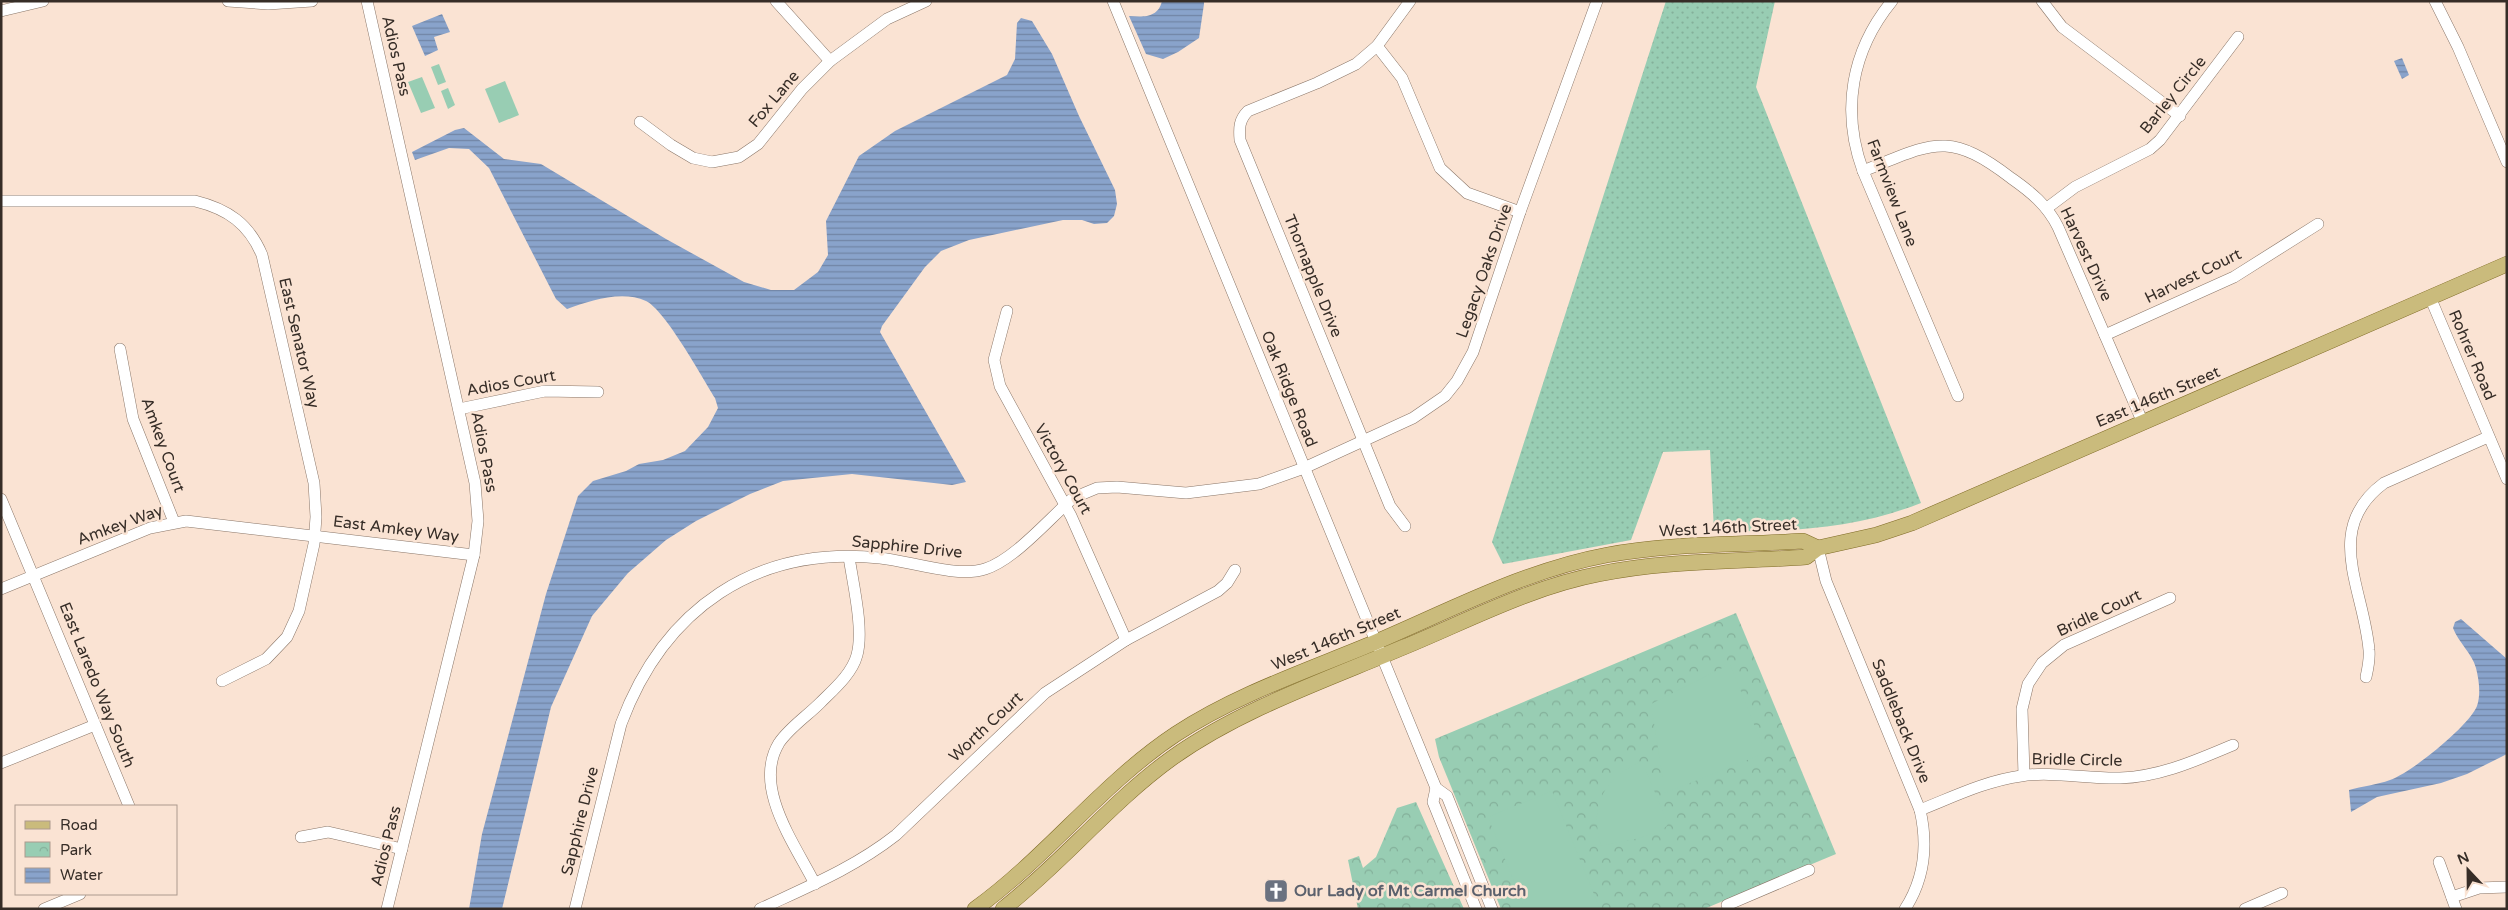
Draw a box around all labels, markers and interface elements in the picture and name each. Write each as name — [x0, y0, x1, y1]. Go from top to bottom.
street label: Adios Pass — [377, 14, 415, 98]
street label: Barley Circle — [2135, 52, 2211, 138]
street label: Fox Lane — [744, 66, 804, 132]
street label: Farmview Lane — [1862, 136, 1922, 250]
street label: Legacy Oaks Drive — [1452, 201, 1516, 341]
street label: Harvest Drive — [2055, 204, 2117, 304]
street label: Thornapple Drive — [1279, 212, 1347, 340]
street label: Harvest Court — [2141, 244, 2245, 308]
street label: East Senator Way — [274, 276, 324, 411]
street label: Rohrer Road — [2444, 307, 2500, 403]
street label: Oak Ridge Road — [1257, 328, 1321, 450]
street label: East 146th Street — [2093, 362, 2223, 432]
street label: Adios Court — [465, 365, 557, 401]
street label: Amkey Court — [137, 395, 189, 495]
street label: Adios Pass — [466, 410, 502, 494]
street label: Victory Court — [1030, 420, 1096, 518]
street label: Amkey Way — [74, 500, 166, 550]
street label: East Amkey Way — [332, 511, 461, 547]
street label: West 146th Street — [1658, 514, 1798, 542]
street label: Sapphire Drive — [851, 531, 963, 563]
street label: Bridle Court — [2054, 585, 2144, 641]
street label: East Laredo Way South — [55, 599, 139, 771]
street label: West 146th Street — [1268, 603, 1404, 675]
street label: Saddleback Drive — [1867, 656, 1935, 786]
street label: Worth Court — [945, 688, 1027, 766]
street label: Bridle Circle — [2031, 749, 2123, 771]
street label: Sapphire Drive — [557, 765, 603, 877]
street label: Adios Pass — [366, 804, 406, 888]
legend — [15, 805, 178, 895]
text: Road — [60, 816, 98, 834]
text: Park — [60, 841, 92, 859]
north arrow — [2443, 845, 2493, 895]
text: N — [2455, 848, 2472, 868]
text: Water — [60, 866, 103, 884]
church icon: Our Lady of Mt Carmel Church — [1263, 878, 1289, 904]
place label: Our Lady of Mt Carmel Church — [1294, 881, 1526, 901]

